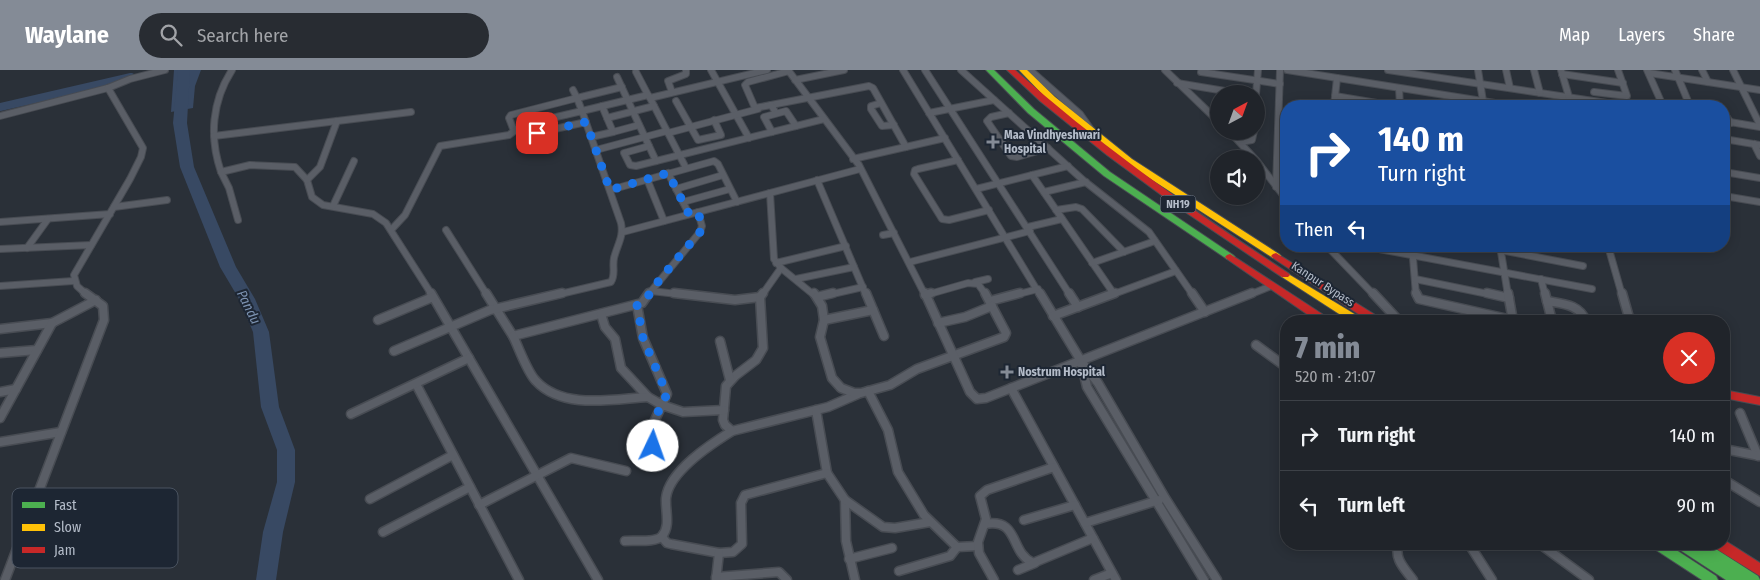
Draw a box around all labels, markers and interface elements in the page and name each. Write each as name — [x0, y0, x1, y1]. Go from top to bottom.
search box — [139, 13, 489, 58]
text: Waylane — [25, 21, 109, 49]
icon: search — [157, 21, 185, 49]
text: Search here — [197, 24, 288, 47]
text: Map — [1559, 24, 1590, 46]
text: Layers — [1618, 24, 1665, 46]
text: Share — [1693, 24, 1735, 46]
north arrow — [1210, 85, 1265, 140]
map controls — [1210, 85, 1265, 205]
pin — [516, 112, 558, 154]
text: 140 m — [1378, 118, 1464, 160]
icon: arrive — [523, 119, 551, 147]
icon: right — [1295, 120, 1360, 185]
place label: Maa Vindhyeshwari Hospital — [1004, 128, 1100, 156]
marker: Maa Vindhyeshwari Hospital — [986, 135, 1000, 149]
button: sound — [1210, 150, 1265, 205]
text: Turn right — [1378, 160, 1466, 187]
road number: NH19 — [1160, 196, 1196, 212]
icon: left — [1343, 215, 1371, 243]
text: Then — [1295, 218, 1333, 241]
street label: Kanpur Bypass — [1289, 258, 1357, 310]
water label: Pandu — [233, 287, 264, 327]
text: 7 min — [1295, 330, 1360, 366]
button: close — [1663, 332, 1715, 384]
marker: Nostrum Hospital — [1000, 365, 1014, 379]
place label: Nostrum Hospital — [1018, 365, 1106, 379]
text: 520 m · 21:07 — [1295, 367, 1375, 386]
position arrow — [626, 419, 678, 471]
icon: right — [1295, 422, 1323, 450]
text: Turn right — [1338, 424, 1415, 447]
text: 140 m — [1669, 424, 1715, 447]
legend — [12, 488, 178, 568]
icon: left — [1295, 492, 1323, 520]
text: Turn left — [1338, 494, 1405, 517]
text: 90 m — [1677, 494, 1715, 517]
text: Fast — [54, 497, 77, 514]
text: Slow — [54, 519, 81, 536]
text: Jam — [54, 542, 75, 559]

